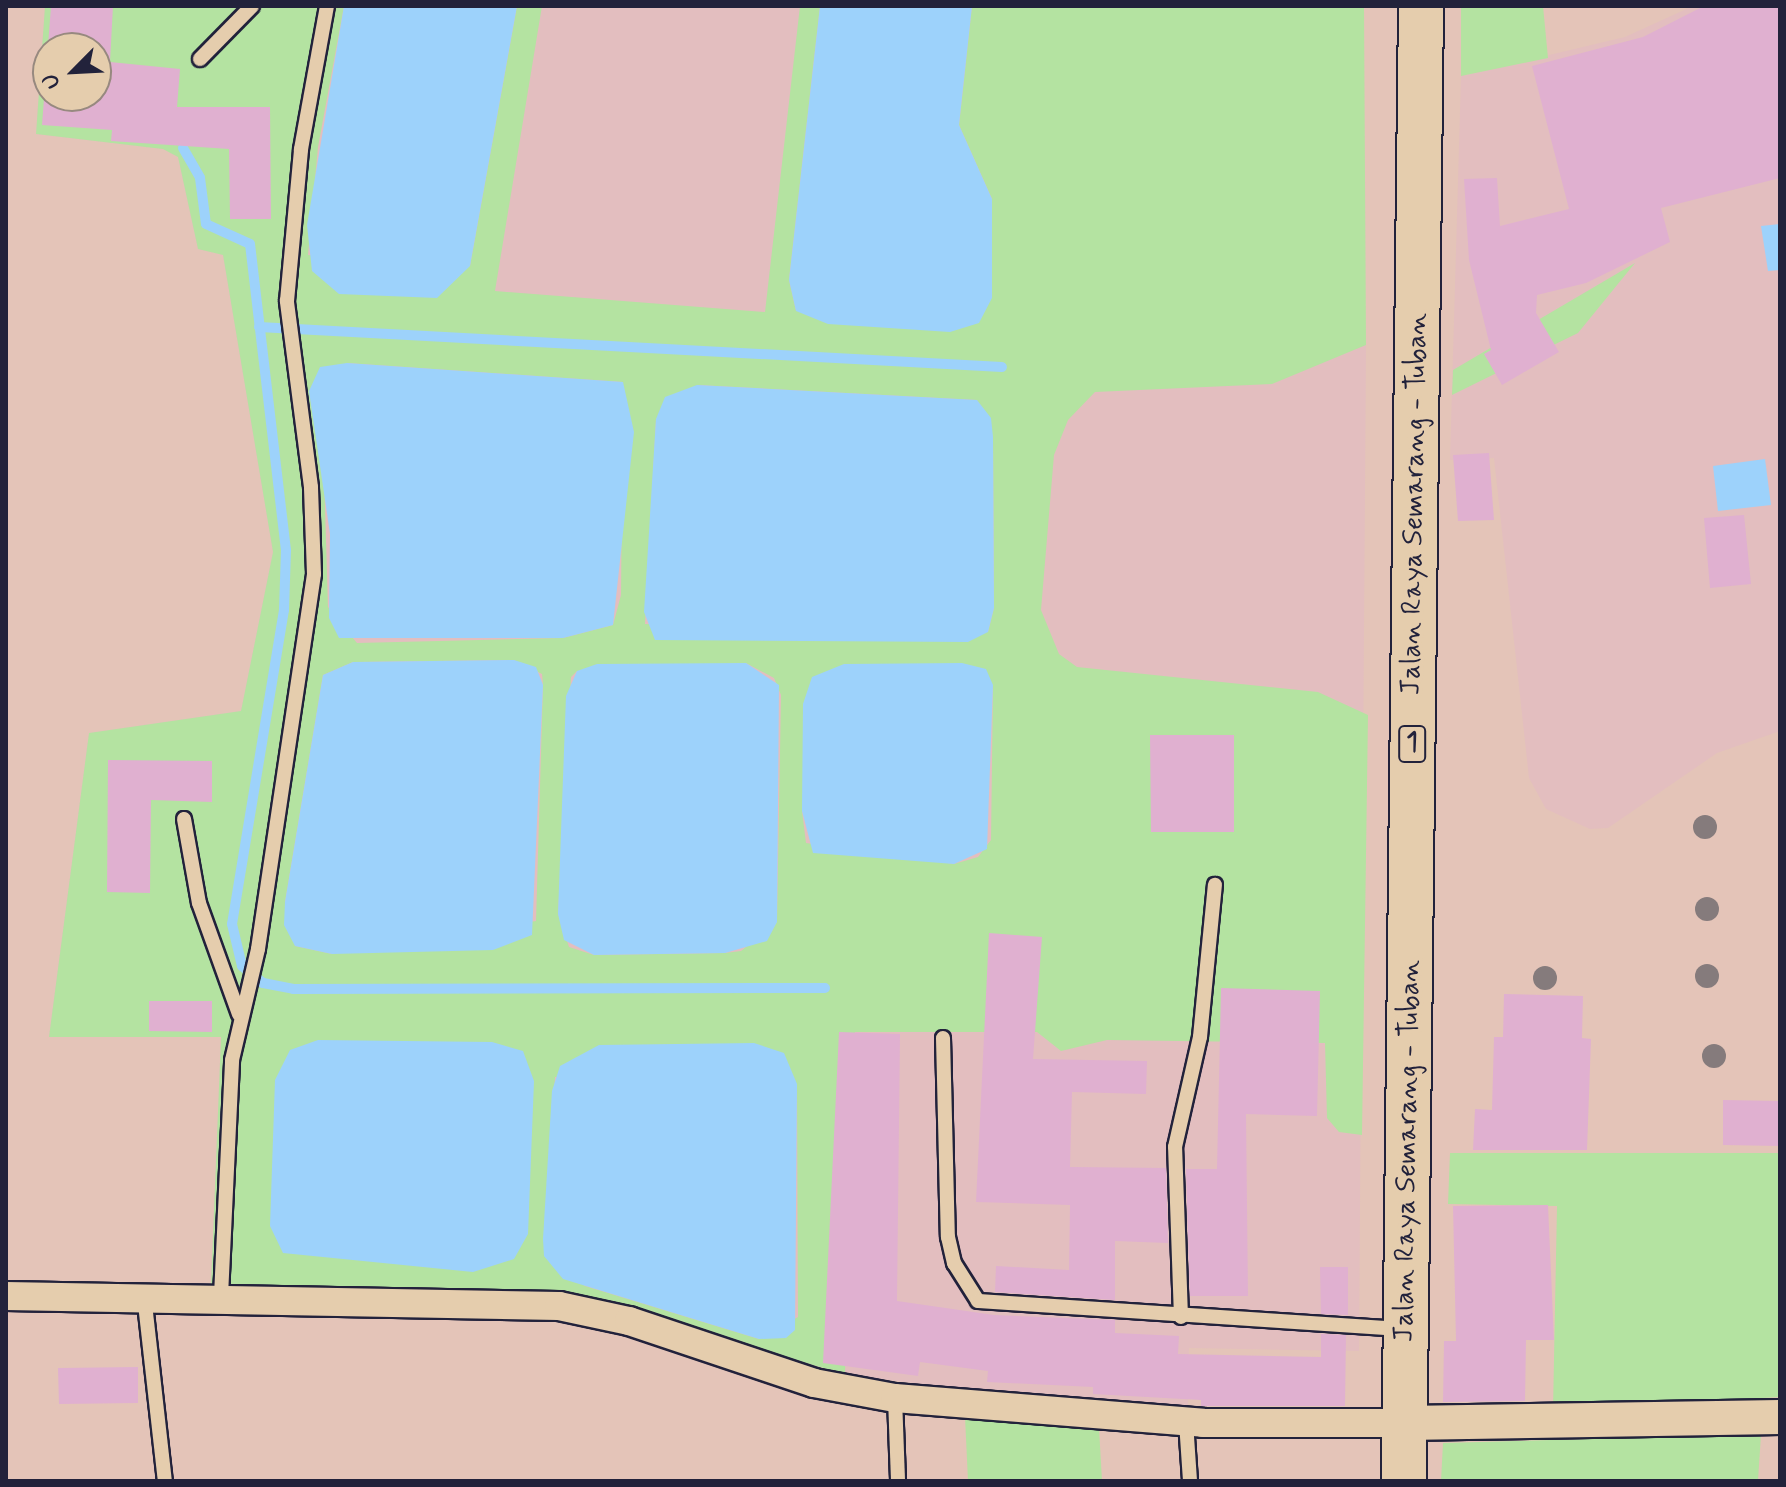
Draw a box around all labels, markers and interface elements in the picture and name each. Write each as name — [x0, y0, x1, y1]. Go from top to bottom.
north arrow — [32, 32, 112, 112]
text: U — [36, 69, 68, 93]
street label: Jalan Raya Semarang - Tuban — [1395, 315, 1435, 693]
road number: 1 — [1398, 722, 1426, 766]
street label: Jalan Raya Semarang - Tuban — [1388, 962, 1428, 1340]

